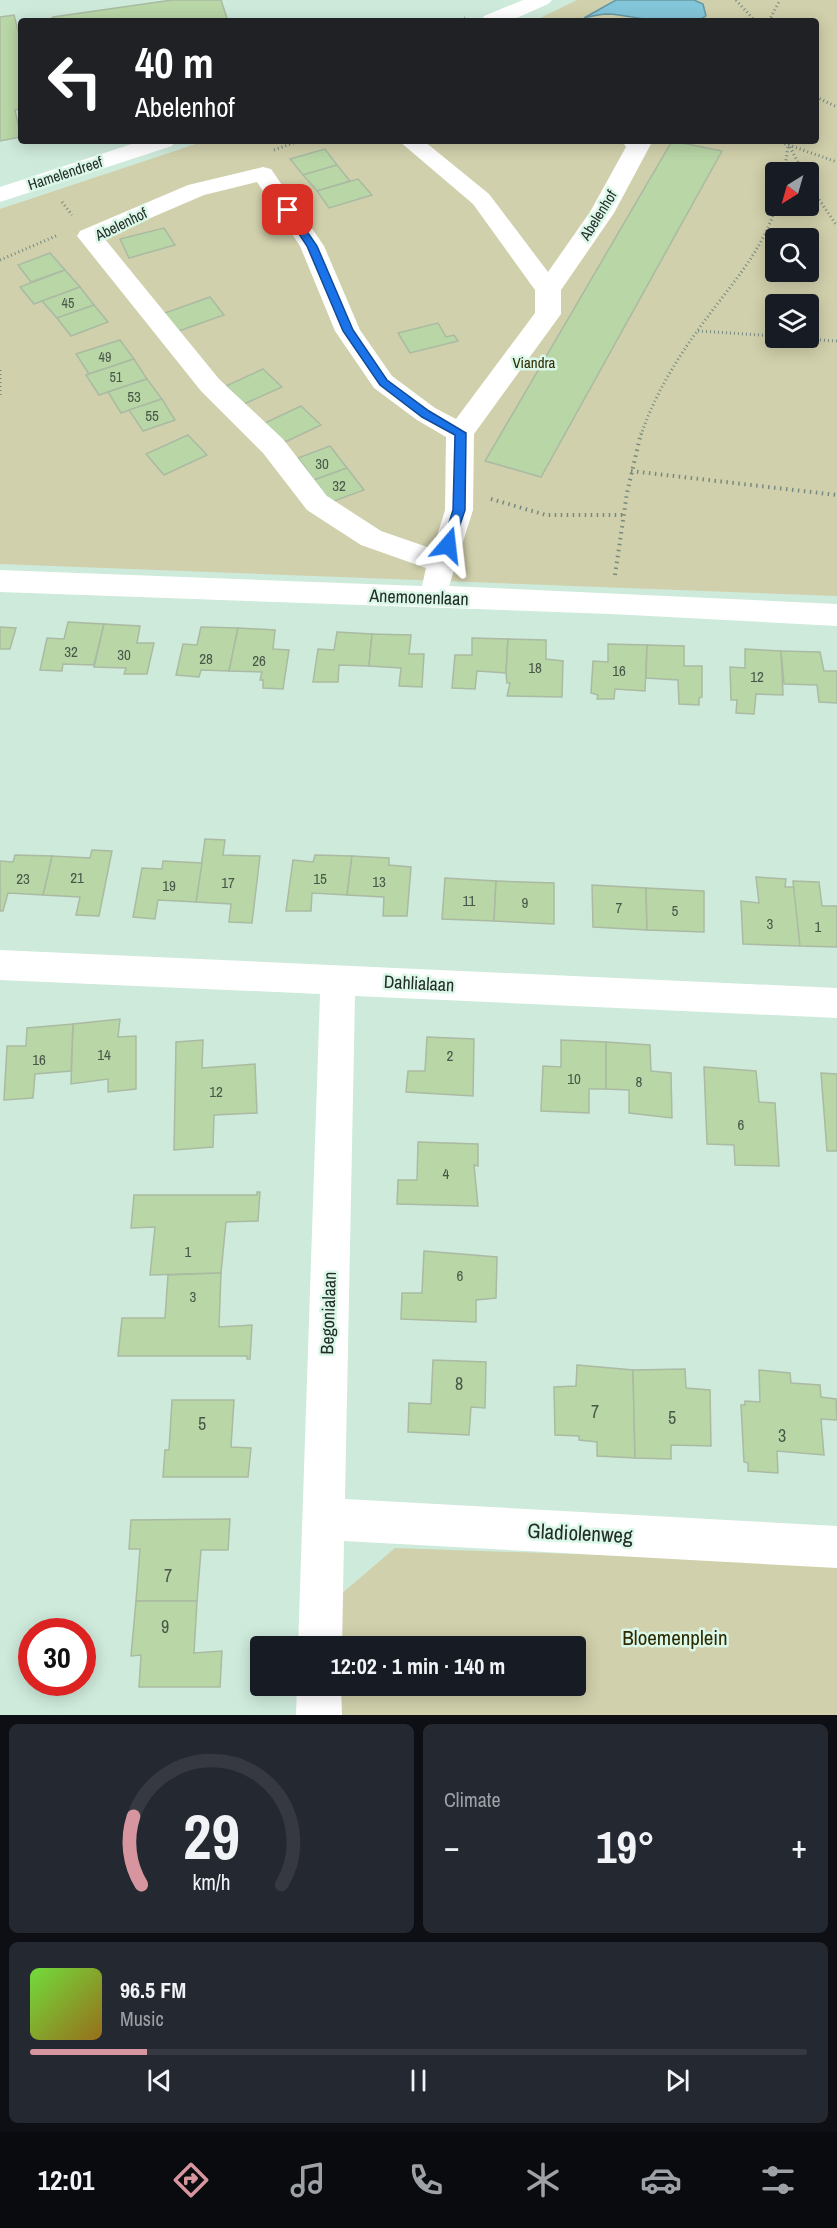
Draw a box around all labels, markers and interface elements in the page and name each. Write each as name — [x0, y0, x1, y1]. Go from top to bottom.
text: 40 m — [135, 35, 214, 91]
icon: left — [36, 42, 114, 120]
text: Abelenhof — [135, 89, 235, 125]
street label: Hamelendreef — [25, 151, 106, 195]
north arrow — [765, 162, 819, 216]
map controls — [765, 162, 819, 348]
pin — [262, 184, 313, 235]
street label: Abelenhof — [574, 185, 622, 245]
icon: arrive — [271, 193, 304, 226]
street label: Abelenhof — [91, 202, 151, 246]
button: search — [765, 228, 819, 282]
house number: 45 — [62, 294, 74, 312]
button: layers — [765, 294, 819, 348]
house number: 49 — [99, 348, 111, 366]
park label: Viandra — [513, 352, 556, 373]
house number: 51 — [110, 368, 123, 386]
house number: 53 — [127, 386, 141, 407]
house number: 55 — [145, 405, 159, 426]
house number: 30 — [315, 453, 329, 474]
house number: 32 — [332, 475, 346, 496]
position arrow — [416, 513, 480, 577]
street label: Anemonenlaan — [368, 583, 469, 611]
house number: 32 — [64, 641, 78, 662]
house number: 30 — [117, 644, 131, 665]
house number: 28 — [199, 648, 213, 669]
house number: 26 — [252, 650, 266, 671]
house number: 18 — [528, 657, 542, 678]
house number: 16 — [612, 660, 626, 681]
house number: 12 — [750, 666, 764, 687]
house number: 21 — [70, 867, 84, 888]
house number: 23 — [16, 868, 30, 889]
house number: 15 — [313, 868, 327, 889]
house number: 13 — [372, 871, 386, 892]
house number: 17 — [221, 872, 235, 893]
house number: 19 — [162, 875, 176, 896]
house number: 11 — [463, 890, 476, 911]
house number: 9 — [522, 892, 529, 913]
house number: 7 — [616, 897, 623, 918]
house number: 5 — [672, 900, 679, 921]
house number: 3 — [767, 913, 774, 934]
house number: 1 — [815, 916, 822, 937]
street label: Dahlialaan — [383, 969, 455, 997]
house number: 14 — [97, 1044, 111, 1065]
house number: 2 — [447, 1045, 454, 1066]
house number: 16 — [32, 1049, 46, 1070]
house number: 10 — [567, 1068, 581, 1089]
house number: 8 — [636, 1071, 643, 1092]
house number: 12 — [209, 1081, 223, 1102]
house number: 6 — [738, 1114, 745, 1135]
house number: 4 — [443, 1163, 450, 1184]
house number: 1 — [185, 1241, 192, 1262]
house number: 6 — [457, 1265, 464, 1286]
street label: Begonialaan — [314, 1271, 342, 1355]
house number: 3 — [190, 1286, 197, 1307]
house number: 8 — [455, 1371, 463, 1396]
house number: 7 — [591, 1399, 599, 1424]
house number: 5 — [668, 1405, 676, 1430]
house number: 5 — [198, 1411, 206, 1436]
house number: 3 — [778, 1423, 786, 1448]
street label: Gladiolenweg — [527, 1516, 634, 1550]
house number: 7 — [164, 1563, 172, 1588]
house number: 9 — [161, 1614, 169, 1639]
speed limit sign: 30 — [18, 1618, 96, 1696]
park label: Bloemenplein — [622, 1623, 728, 1652]
text: 12:02 · 1 min · 140 m — [331, 1651, 505, 1681]
text: Climate — [444, 1786, 501, 1813]
text: 29 — [183, 1794, 240, 1878]
text: 19° — [596, 1816, 655, 1877]
text: − — [444, 1824, 460, 1868]
text: + — [791, 1824, 807, 1868]
text: km/h — [192, 1869, 231, 1898]
text: 96.5 FM — [120, 1975, 186, 2005]
text: Music — [120, 2005, 164, 2032]
icon: previous — [143, 2064, 176, 2097]
icon: pause — [402, 2064, 435, 2097]
icon: next — [661, 2064, 694, 2097]
icon: directions — [170, 2159, 212, 2201]
icon: music — [287, 2159, 329, 2201]
icon: phone — [405, 2159, 447, 2201]
icon: climate — [522, 2159, 564, 2201]
icon: car — [640, 2159, 682, 2201]
icon: filters — [757, 2159, 799, 2201]
text: 12:01 — [38, 2162, 94, 2198]

